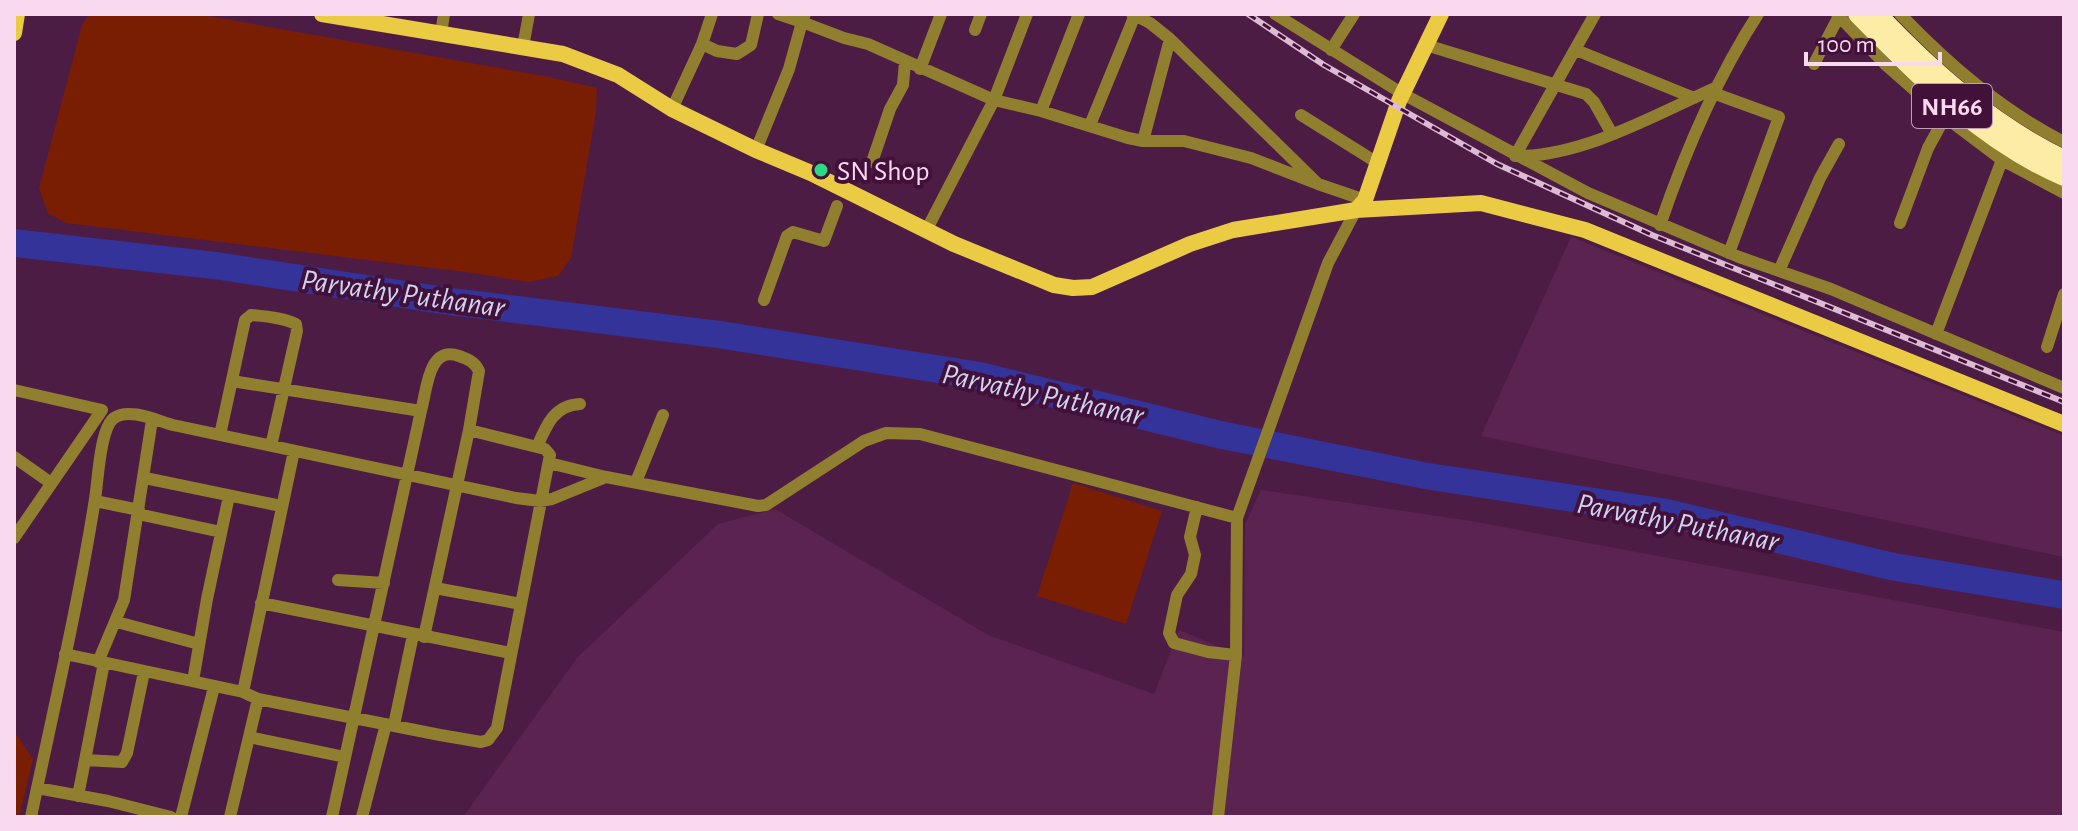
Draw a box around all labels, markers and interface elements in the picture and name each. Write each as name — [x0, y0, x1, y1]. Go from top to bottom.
scale bar — [1806, 16, 1940, 66]
text: 100 m — [1818, 33, 1875, 57]
road number: NH66 — [1912, 84, 1992, 128]
place label: SN Shop — [837, 158, 929, 186]
marker: SN Shop — [812, 161, 830, 179]
water label: Parvathy Puthanar — [299, 265, 508, 323]
water label: Parvathy Puthanar — [939, 359, 1147, 431]
water label: Parvathy Puthanar — [1574, 489, 1782, 557]

